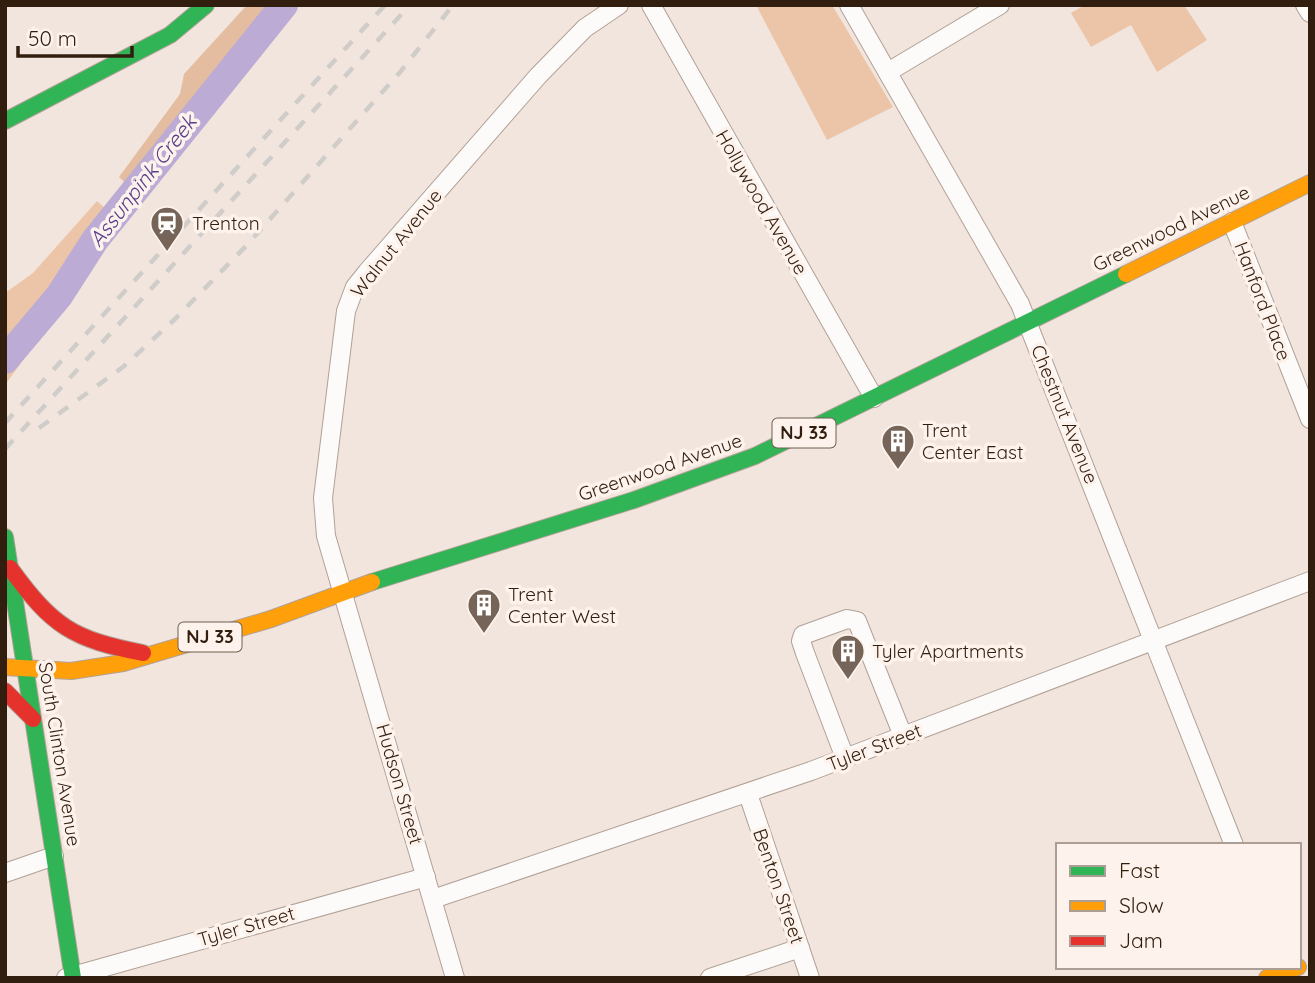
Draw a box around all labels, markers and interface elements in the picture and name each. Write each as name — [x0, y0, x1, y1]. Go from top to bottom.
scale bar — [18, 14, 131, 58]
text: 50 m — [28, 25, 77, 51]
water label: Assunpink Creek — [83, 108, 203, 251]
street label: Hollywood Avenue — [711, 125, 813, 279]
street label: Greenwood Avenue — [1089, 180, 1253, 276]
street label: Walnut Avenue — [345, 184, 447, 302]
station icon: Trenton — [148, 204, 186, 253]
place label: Trenton — [192, 211, 260, 235]
street label: Hanford Place — [1229, 238, 1297, 364]
street label: Chestnut Avenue — [1026, 341, 1104, 487]
road number: NJ 33 — [772, 418, 836, 447]
place label: Trent Center East — [922, 418, 1023, 464]
building icon: Trent Center East — [879, 422, 917, 471]
street label: Greenwood Avenue — [575, 428, 745, 506]
place label: Trent Center West — [508, 582, 616, 628]
building icon: Trent Center West — [465, 586, 503, 635]
road number: NJ 33 — [178, 622, 242, 652]
building icon: Tyler Apartments — [829, 632, 867, 681]
place label: Tyler Apartments — [872, 639, 1024, 663]
street label: South Clinton Avenue — [34, 660, 86, 848]
street label: Tyler Street — [823, 718, 925, 776]
street label: Hudson Street — [371, 721, 429, 847]
street label: Benton Street — [748, 825, 810, 947]
legend — [1056, 843, 1301, 969]
text: Fast — [1119, 857, 1160, 883]
text: Slow — [1119, 892, 1164, 918]
street label: Tyler Street — [195, 901, 297, 951]
text: Jam — [1119, 927, 1163, 953]

